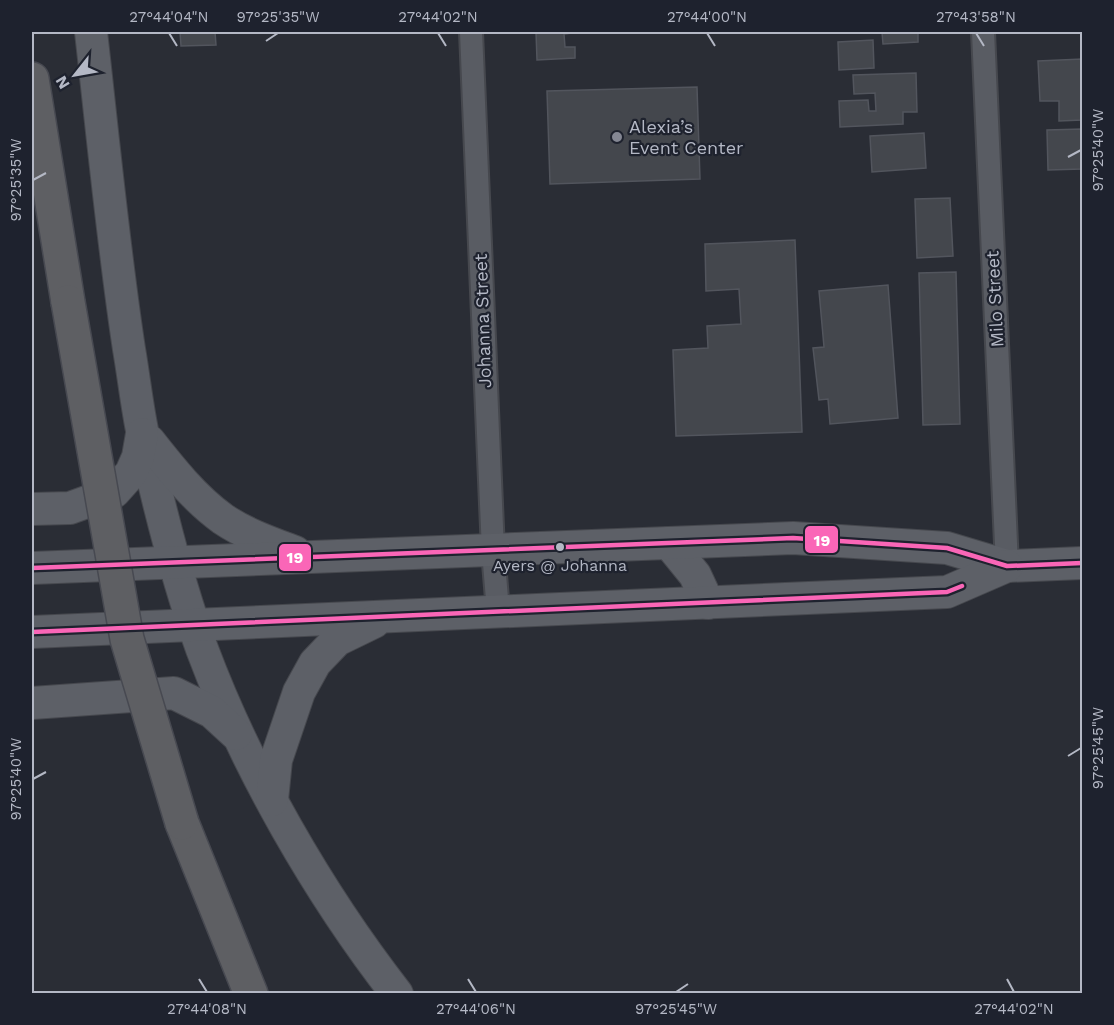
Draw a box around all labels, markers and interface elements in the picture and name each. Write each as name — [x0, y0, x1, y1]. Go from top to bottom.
text: 27°44'04"N — [129, 8, 209, 26]
text: 97°25'35"W — [236, 8, 320, 26]
text: 27°44'02"N — [398, 8, 478, 26]
text: 27°44'00"N — [667, 8, 747, 26]
text: 27°43'58"N — [936, 8, 1016, 26]
north arrow — [45, 45, 105, 105]
text: N — [51, 72, 74, 92]
text: 97°25'40"W — [1089, 109, 1107, 191]
place label: Alexia’s Event Center — [629, 116, 743, 158]
marker: Alexia’s Event Center — [610, 130, 624, 144]
text: 97°25'35"W — [7, 138, 25, 222]
street label: Milo Street — [981, 250, 1008, 348]
street label: Johanna Street — [470, 253, 495, 389]
line badge: 19 — [804, 525, 839, 554]
text: 19 — [814, 531, 831, 550]
marker: Ayers @ Johanna — [554, 541, 566, 553]
line badge: 19 — [278, 543, 312, 572]
text: 19 — [287, 548, 304, 567]
place label: Ayers @ Johanna — [493, 556, 627, 575]
text: 97°25'45"W — [1089, 707, 1107, 789]
text: 97°25'40"W — [7, 738, 25, 820]
text: 27°44'08"N — [167, 1000, 247, 1018]
text: 27°44'06"N — [436, 1000, 516, 1018]
text: 97°25'45"W — [635, 1000, 717, 1018]
text: 27°44'02"N — [974, 1000, 1054, 1018]

